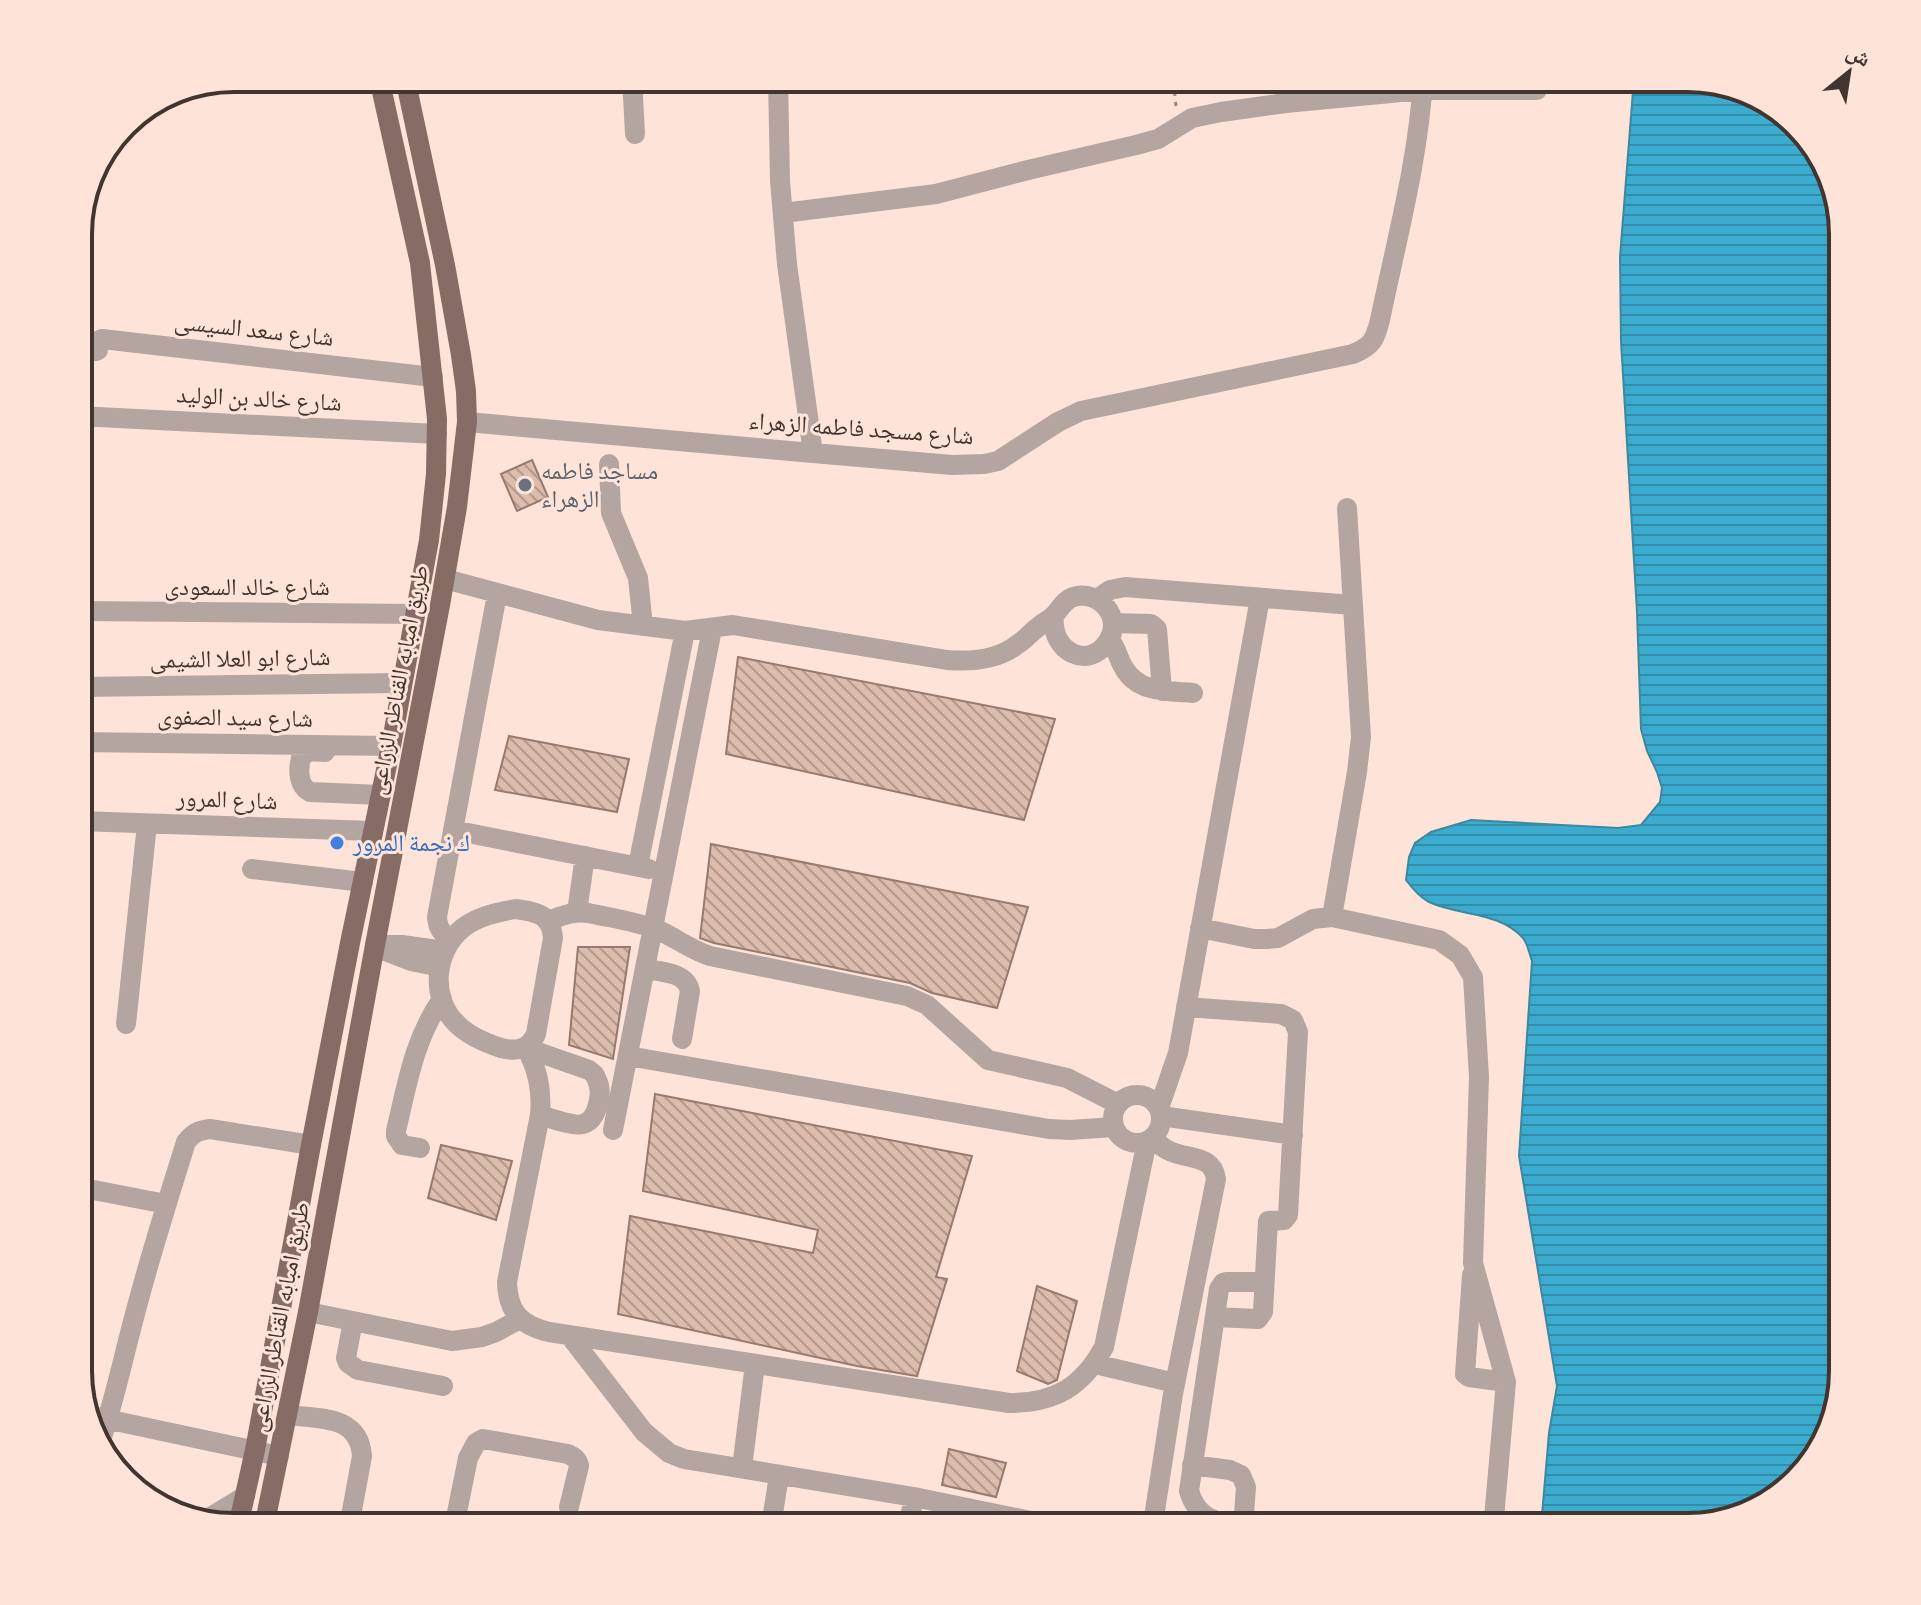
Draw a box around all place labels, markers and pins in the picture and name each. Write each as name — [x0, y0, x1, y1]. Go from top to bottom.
place label: مساجد فاطمه الزهراء — [541, 454, 658, 517]
marker: مساجد فاطمه الزهراء — [516, 476, 534, 494]
place label: ك نجمة المرور — [352, 826, 470, 861]
marker: ك نجمة المرور — [328, 834, 346, 852]

